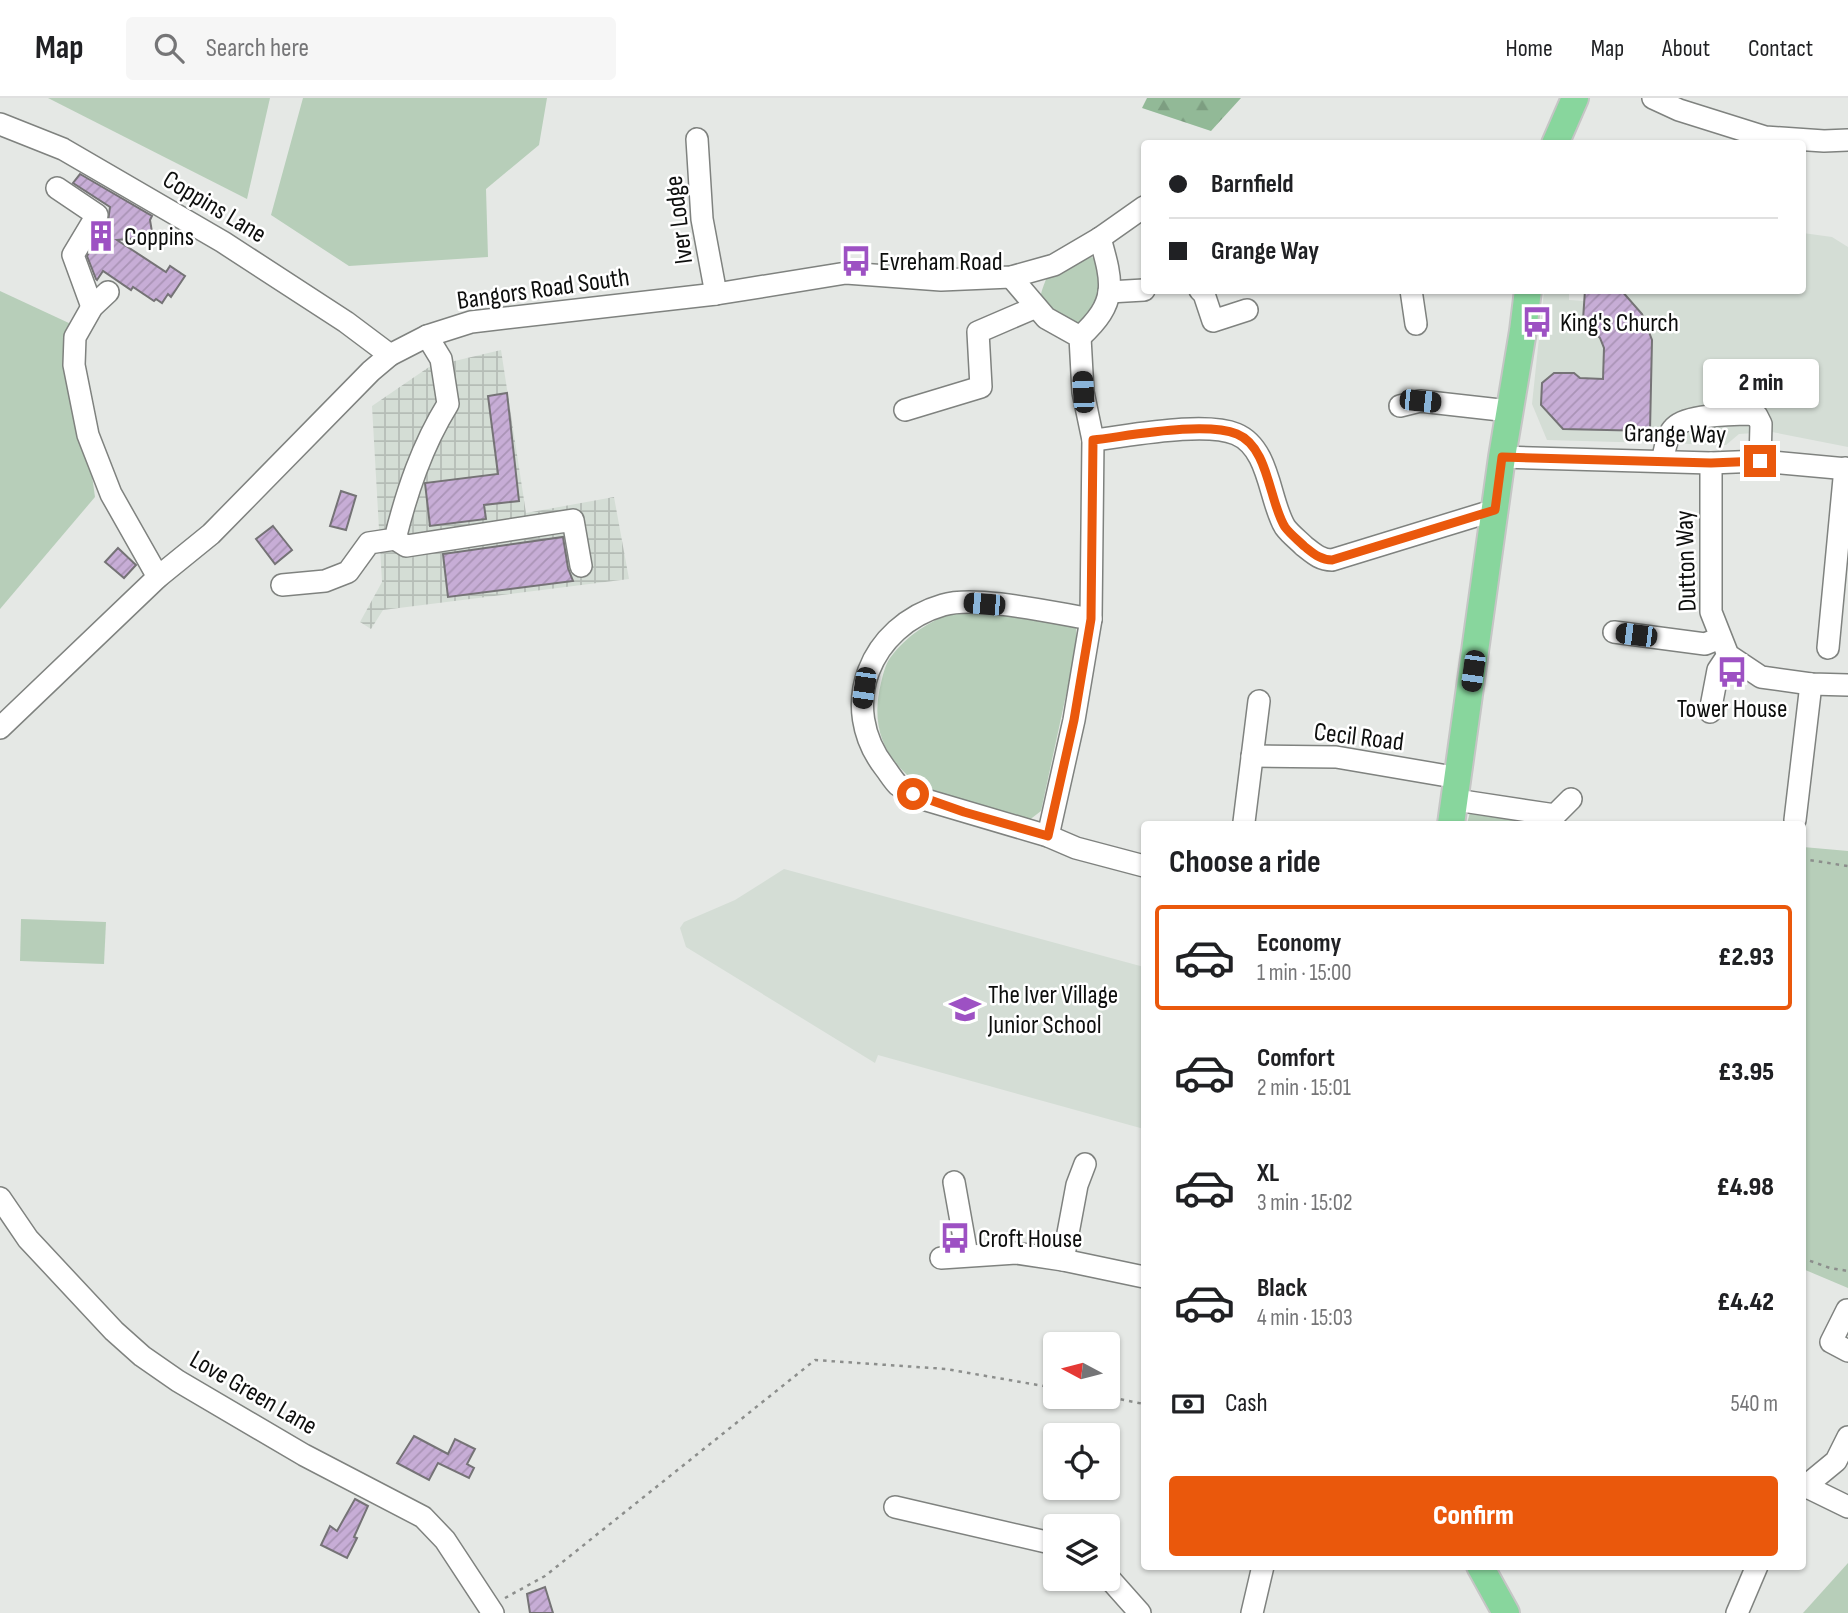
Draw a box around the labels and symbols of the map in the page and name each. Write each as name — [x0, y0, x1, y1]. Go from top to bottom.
street label: Coppins Lane — [158, 163, 272, 249]
street label: Iver Lodge — [659, 174, 700, 266]
building icon: Coppins — [84, 219, 118, 253]
place label: Coppins — [124, 220, 194, 252]
bus stop icon: Evreham Road — [839, 244, 873, 278]
place label: Evreham Road — [879, 247, 1003, 278]
street label: Bangors Road South — [455, 262, 631, 317]
bus stop icon: King's Church — [1520, 305, 1554, 339]
place label: King's Church — [1560, 308, 1679, 339]
callout: 2 min — [1702, 360, 1818, 408]
car — [1072, 370, 1095, 414]
car — [1399, 388, 1442, 414]
street label: Grange Way — [1624, 418, 1726, 451]
route end — [1744, 445, 1776, 477]
street label: Dutton Way — [1669, 510, 1704, 612]
car — [963, 592, 1006, 616]
car — [1614, 622, 1659, 648]
car — [1460, 649, 1487, 693]
bus stop icon: Tower House — [1715, 655, 1749, 689]
car — [851, 666, 878, 710]
place label: Tower House — [1677, 694, 1787, 725]
street label: Cecil Road — [1312, 717, 1406, 758]
route start — [897, 778, 929, 810]
place label: The Iver Village Junior School — [987, 980, 1118, 1041]
school or university icon: The Iver Village Junior School — [948, 992, 982, 1026]
bus stop icon: Croft House — [938, 1221, 972, 1255]
place label: Croft House — [978, 1224, 1082, 1255]
north arrow — [1043, 1332, 1120, 1409]
street label: Love Green Lane — [184, 1344, 322, 1442]

